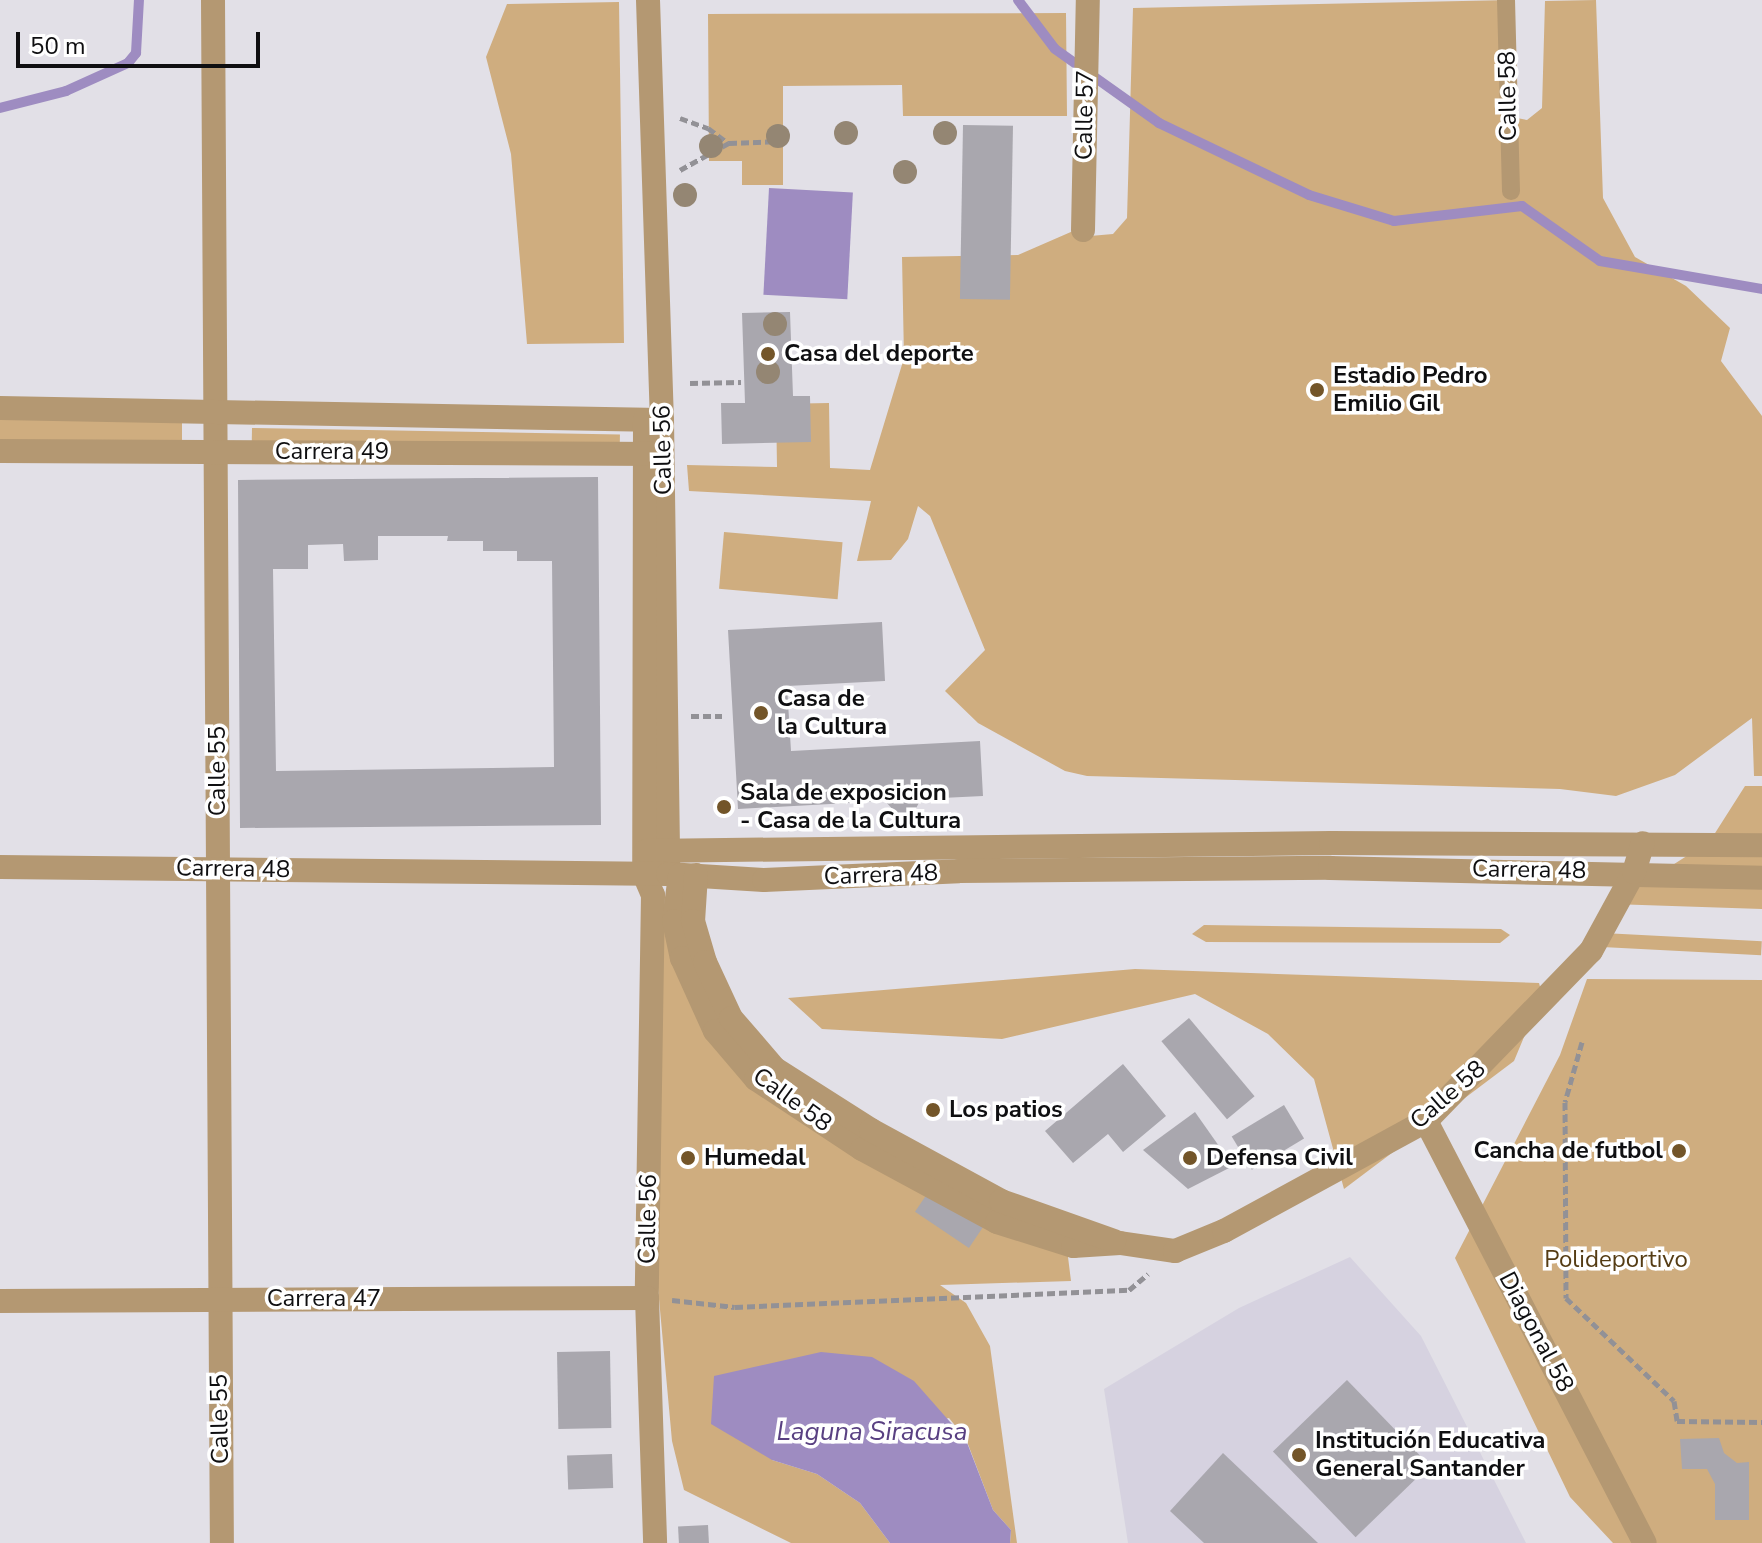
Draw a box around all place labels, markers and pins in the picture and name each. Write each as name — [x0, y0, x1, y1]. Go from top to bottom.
place label: Casa del deporte — [784, 340, 974, 368]
marker: Casa del deporte — [759, 345, 777, 363]
place label: Estadio Pedro Emilio Gil — [1333, 362, 1487, 418]
marker: Estadio Pedro Emilio Gil — [1308, 381, 1326, 399]
place label: Casa de la Cultura — [777, 685, 887, 741]
marker: Casa de la Cultura — [752, 704, 770, 722]
place label: Sala de exposicion - Casa de la Cultura — [740, 779, 961, 835]
marker: Sala de exposicion - Casa de la Cultura — [715, 798, 733, 816]
place label: Los patios — [949, 1096, 1063, 1124]
marker: Los patios — [924, 1101, 942, 1119]
place label: Cancha de futbol — [1473, 1137, 1663, 1165]
marker: Cancha de futbol — [1670, 1142, 1688, 1160]
place label: Humedal — [704, 1144, 806, 1172]
place label: Defensa Civil — [1206, 1144, 1353, 1172]
marker: Humedal — [679, 1149, 697, 1167]
marker: Defensa Civil — [1181, 1149, 1199, 1167]
place label: Institución Educativa General Santander — [1315, 1427, 1545, 1483]
marker: Institución Educativa General Santander — [1290, 1446, 1308, 1464]

